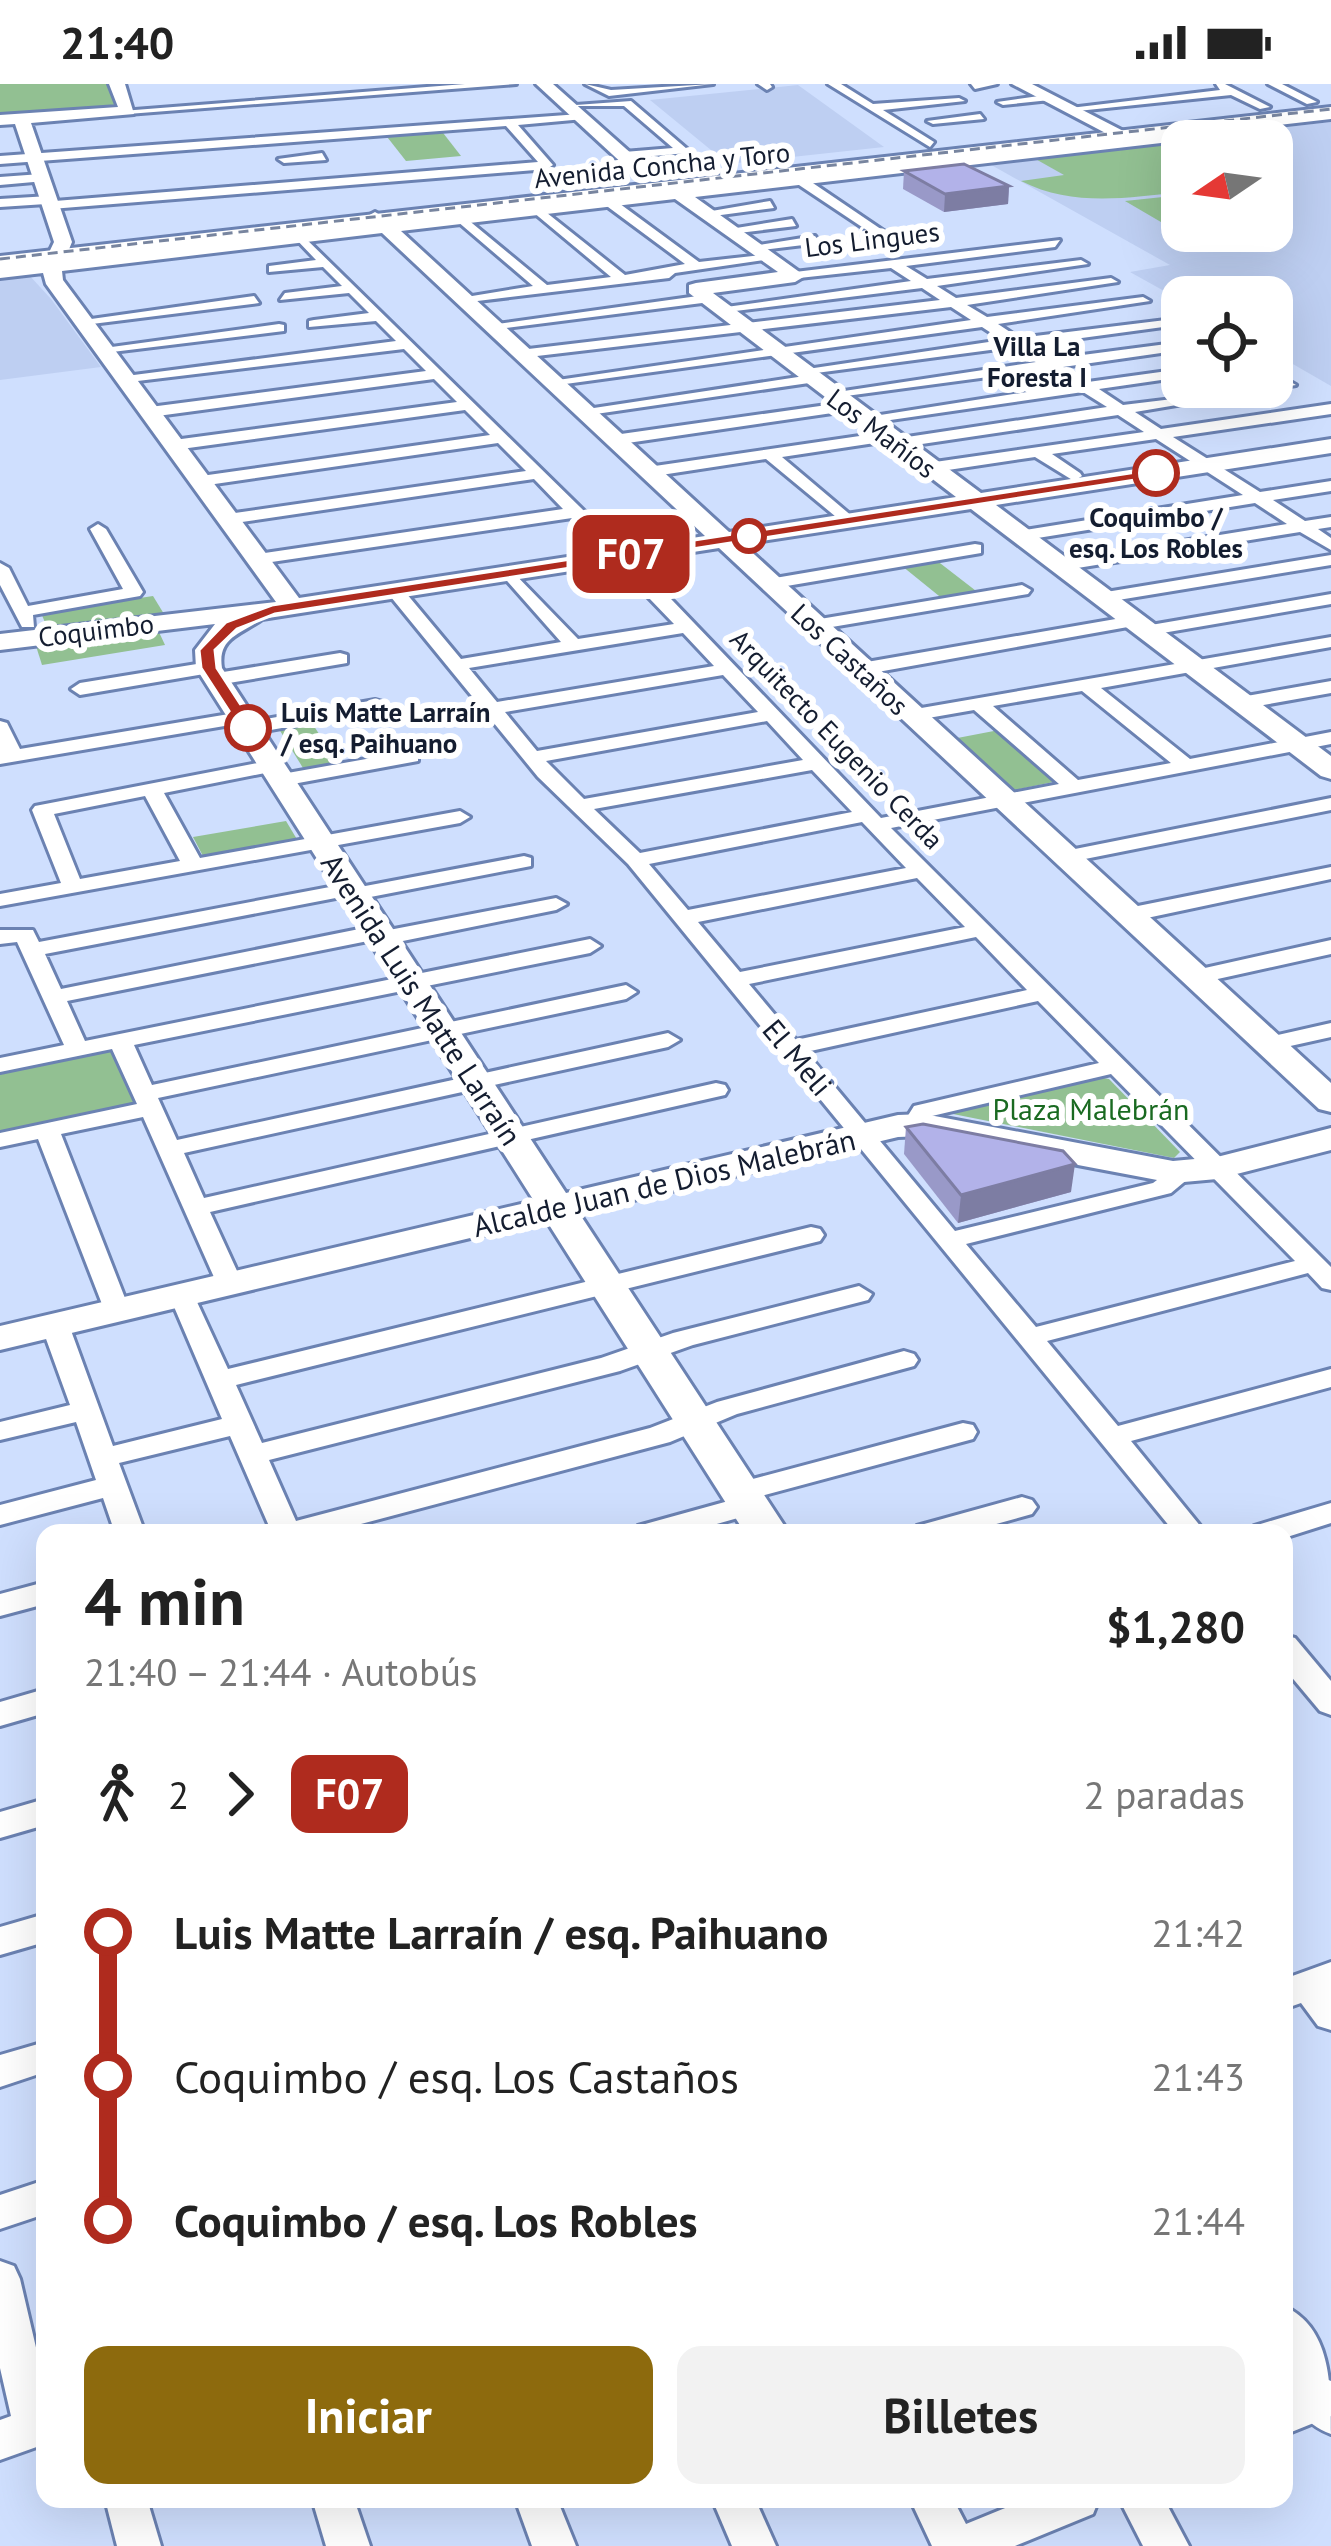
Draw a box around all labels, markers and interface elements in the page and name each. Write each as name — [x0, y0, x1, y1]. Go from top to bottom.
text: 21:40 — [60, 13, 174, 71]
north arrow — [1161, 120, 1293, 252]
map controls — [1161, 120, 1293, 408]
street label: Avenida Concha y Toro — [532, 135, 792, 195]
street label: Los Lingues — [803, 214, 941, 264]
button: locate — [1161, 276, 1293, 408]
district label: Villa La Foresta I — [987, 329, 1087, 394]
street label: Los Mañíos — [821, 381, 943, 485]
marker: Coquimbo / esq. Los Robles — [1134, 451, 1178, 495]
place label: Coquimbo / esq. Los Robles — [1069, 500, 1243, 565]
line badge: F07 — [562, 515, 700, 593]
unlabelled marker — [733, 520, 765, 552]
text: F07 — [597, 526, 665, 581]
street label: Los Castaños — [784, 596, 916, 722]
street label: Coquimbo — [36, 606, 156, 654]
street label: Arquitecto Eugenio Cerda — [723, 622, 951, 856]
place label: Luis Matte Larraín / esq. Paihuano — [280, 695, 491, 760]
marker: Luis Matte Larraín / esq. Paihuano — [226, 706, 270, 750]
street label: Avenida Luis Matte Larraín — [313, 846, 531, 1152]
street label: El Meli — [755, 1011, 841, 1103]
park label: Plaza Malebrán — [992, 1089, 1190, 1128]
street label: Alcalde Juan de Dios Malebrán — [469, 1119, 859, 1245]
text: 4 min — [84, 1558, 245, 1643]
text: $1,280 — [1106, 1597, 1245, 1655]
text: 21:40 – 21:44 · Autobús — [84, 1646, 477, 1697]
icon: walk — [84, 1761, 150, 1827]
icon: forward — [207, 1761, 273, 1827]
text: F07 — [315, 1766, 384, 1821]
text: 2 — [168, 1769, 189, 1820]
text: 2 paradas — [1084, 1769, 1245, 1820]
text: Luis Matte Larraín / esq. Paihuano — [174, 1903, 828, 1961]
text: 21:42 — [1151, 1907, 1245, 1958]
text: Coquimbo / esq. Los Castaños — [174, 2047, 739, 2105]
text: 21:43 — [1151, 2051, 1245, 2102]
text: Coquimbo / esq. Los Robles — [174, 2191, 698, 2249]
text: 21:44 — [1151, 2195, 1245, 2246]
button: Iniciar — [84, 2346, 653, 2484]
button: Billetes — [677, 2346, 1245, 2484]

